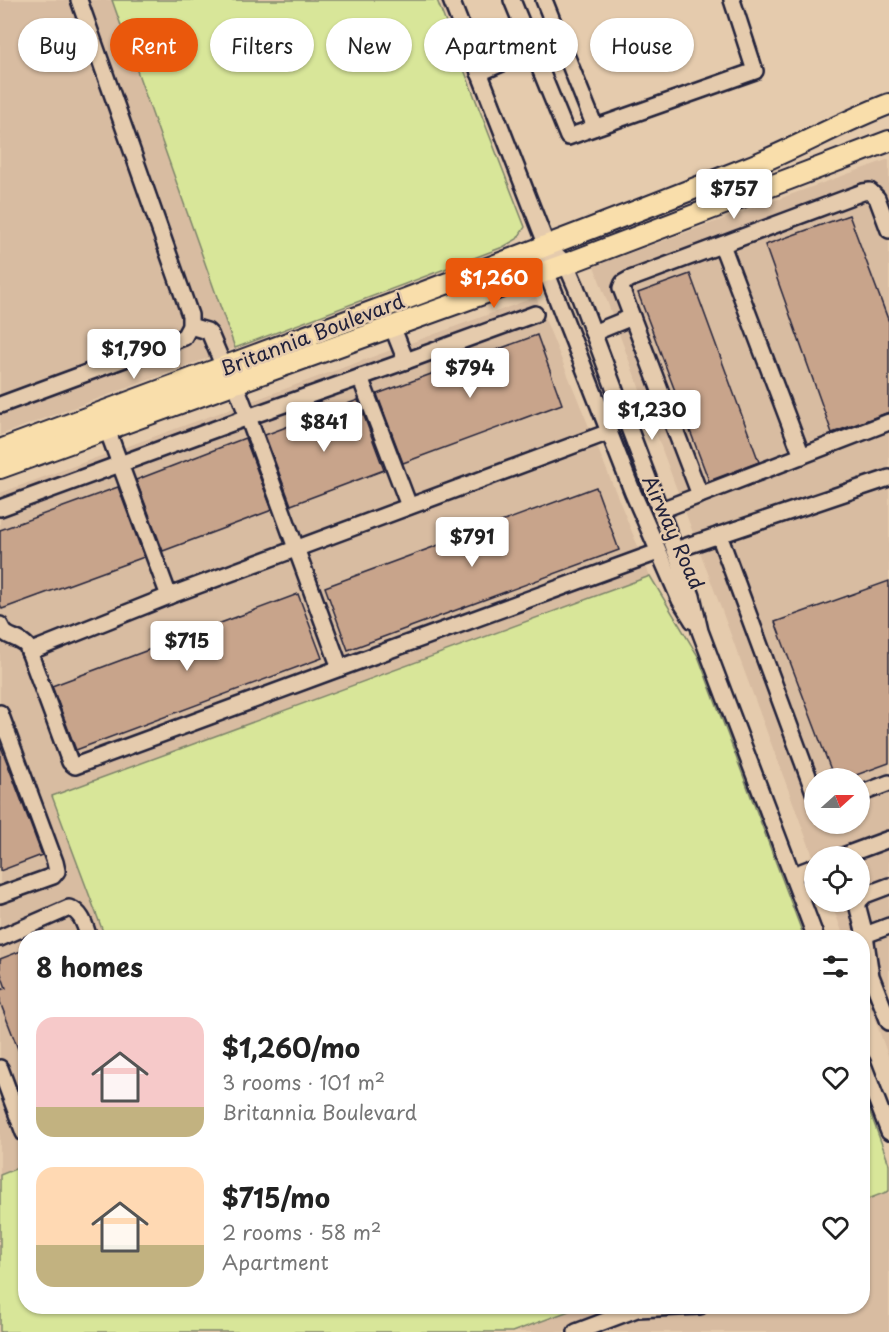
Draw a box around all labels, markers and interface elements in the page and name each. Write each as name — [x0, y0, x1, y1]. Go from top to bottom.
chip: Buy — [18, 18, 98, 72]
chip: Rent — [110, 18, 198, 72]
chip: Filters — [210, 18, 314, 72]
chip: New — [326, 18, 412, 72]
chip: Apartment — [424, 18, 578, 72]
chip: House — [590, 18, 694, 72]
pin: $757 — [698, 169, 770, 220]
text: $757 — [710, 173, 758, 203]
pin: $1,260 — [445, 258, 543, 309]
text: $1,260 — [460, 262, 528, 292]
street label: Britannia Boulevard — [216, 285, 408, 383]
pin: $1,790 — [85, 329, 183, 380]
text: $1,790 — [101, 333, 167, 363]
pin: $794 — [434, 348, 506, 399]
text: $794 — [445, 352, 495, 382]
pin: $1,230 — [603, 390, 701, 441]
text: $1,230 — [618, 394, 686, 424]
pin: $841 — [288, 402, 360, 453]
text: $841 — [300, 406, 348, 436]
street label: Airway Road — [635, 470, 713, 594]
pin: $791 — [436, 517, 508, 568]
text: $791 — [450, 521, 494, 551]
pin: $715 — [151, 621, 223, 672]
text: $715 — [164, 625, 210, 655]
north arrow — [804, 768, 870, 834]
map controls — [804, 768, 870, 912]
button: locate — [804, 846, 870, 912]
text: 8 homes — [36, 947, 143, 986]
icon: filters — [819, 950, 852, 983]
text: $1,260/mo — [222, 1028, 360, 1067]
icon: home — [84, 1041, 156, 1113]
icon: heart — [819, 1061, 852, 1094]
text: 3 rooms · 101 m² — [222, 1067, 385, 1097]
text: Britannia Boulevard — [222, 1097, 417, 1127]
text: $715/mo — [222, 1178, 330, 1217]
icon: home — [84, 1191, 156, 1263]
icon: heart — [819, 1211, 852, 1244]
text: 2 rooms · 58 m² — [222, 1217, 381, 1247]
text: Apartment — [222, 1247, 329, 1277]

